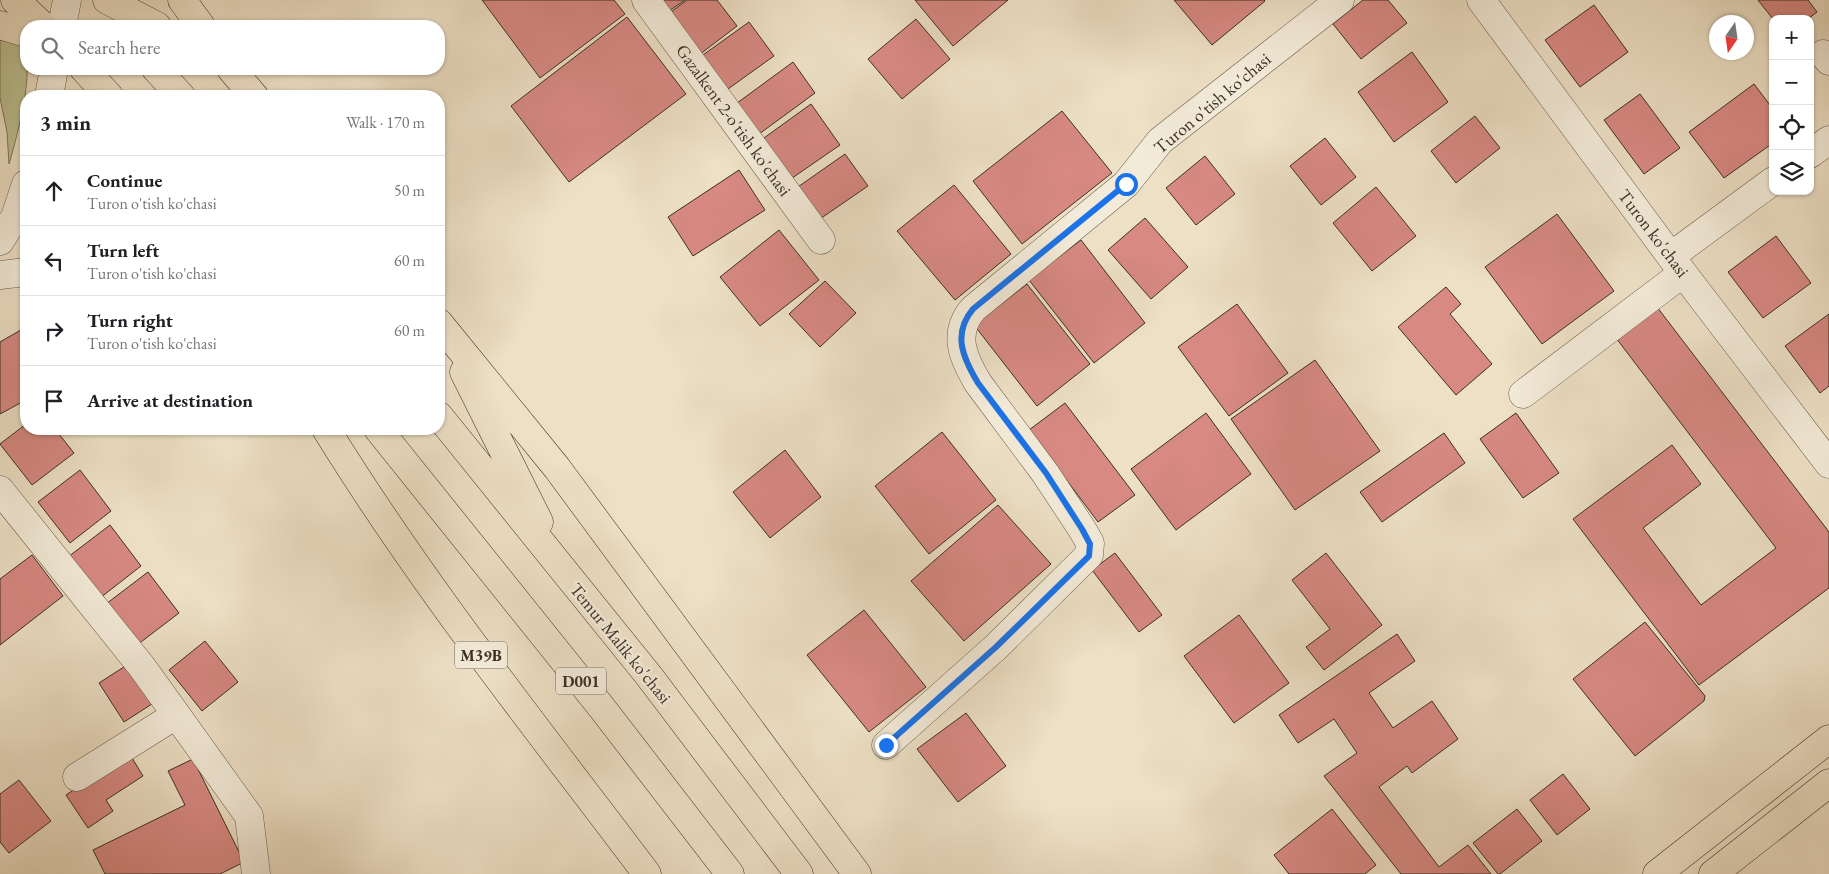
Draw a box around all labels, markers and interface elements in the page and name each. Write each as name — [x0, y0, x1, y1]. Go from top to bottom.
north arrow — [1709, 15, 1754, 60]
map controls — [1769, 15, 1814, 195]
button: + — [1769, 15, 1814, 60]
search box — [20, 20, 445, 75]
icon: search — [38, 34, 66, 62]
text: Search here — [78, 35, 160, 60]
street label: Gazalkent 2-o'tish ko'chasi — [671, 40, 797, 201]
street label: Turon o'tish ko'chasi — [1149, 47, 1276, 159]
button: − — [1769, 60, 1814, 105]
button: locate — [1769, 105, 1814, 150]
text: 3 min — [40, 109, 91, 136]
text: Walk · 170 m — [346, 112, 425, 133]
button: layers — [1769, 150, 1814, 195]
text: Continue — [87, 168, 162, 193]
route start — [1115, 173, 1138, 196]
icon: ahead — [40, 177, 68, 205]
text: 50 m — [394, 180, 425, 201]
street label: Turon ko'chasi — [1613, 184, 1695, 282]
text: Turon o'tish ko'chasi — [87, 193, 217, 214]
text: Turn left — [87, 238, 159, 263]
icon: left — [40, 247, 68, 275]
text: 60 m — [394, 250, 425, 271]
text: Turon o'tish ko'chasi — [87, 263, 217, 284]
text: Turn right — [87, 308, 173, 333]
icon: right — [40, 317, 68, 345]
text: 60 m — [394, 320, 425, 341]
text: Turon o'tish ko'chasi — [87, 333, 217, 354]
icon: arrive — [40, 387, 68, 415]
text: Arrive at destination — [87, 388, 253, 413]
street label: Temur Malik ko'chasi — [565, 578, 677, 709]
road number: M39B — [455, 642, 507, 668]
road number: D001 — [556, 668, 606, 694]
route end — [875, 734, 898, 757]

